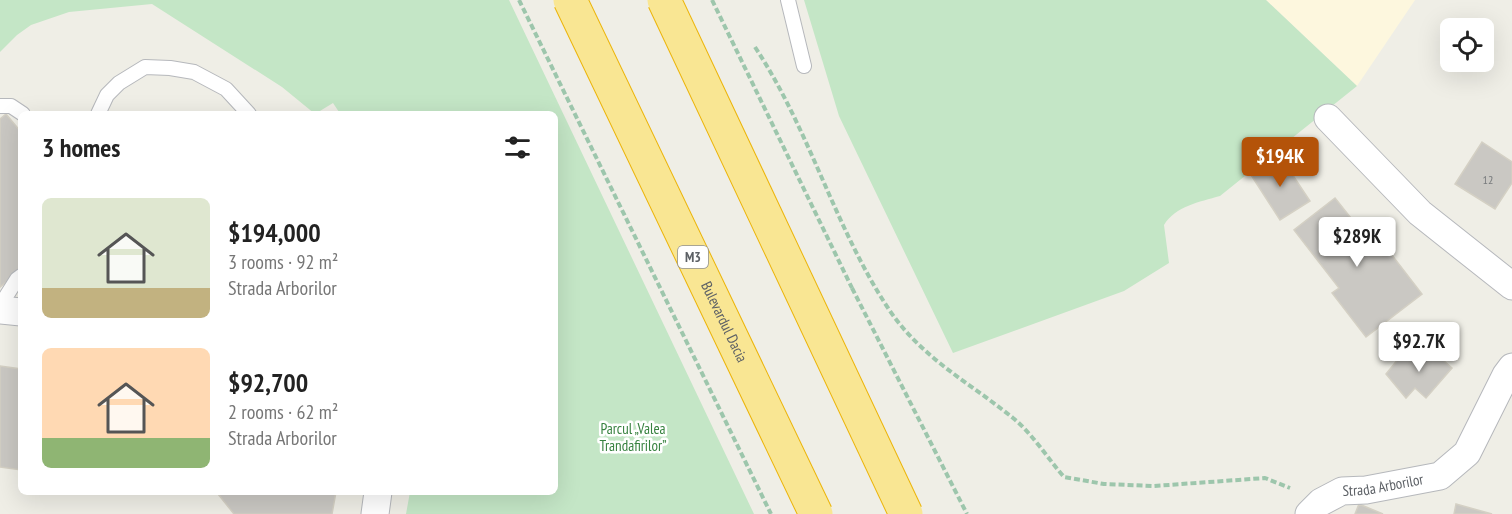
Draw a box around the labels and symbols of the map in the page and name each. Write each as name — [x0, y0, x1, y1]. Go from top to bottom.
pin: $194K — [1238, 137, 1322, 188]
house number: 12 — [1483, 172, 1493, 187]
pin: $289K — [1315, 217, 1399, 268]
road number: M3 — [678, 246, 708, 268]
street label: Bulevardul Dacia — [697, 278, 752, 365]
pin: $92.7K — [1370, 322, 1468, 373]
park label: Parcul „Valea Trandafirilor” — [600, 419, 666, 455]
street label: Strada Arborilor — [1342, 469, 1426, 500]

